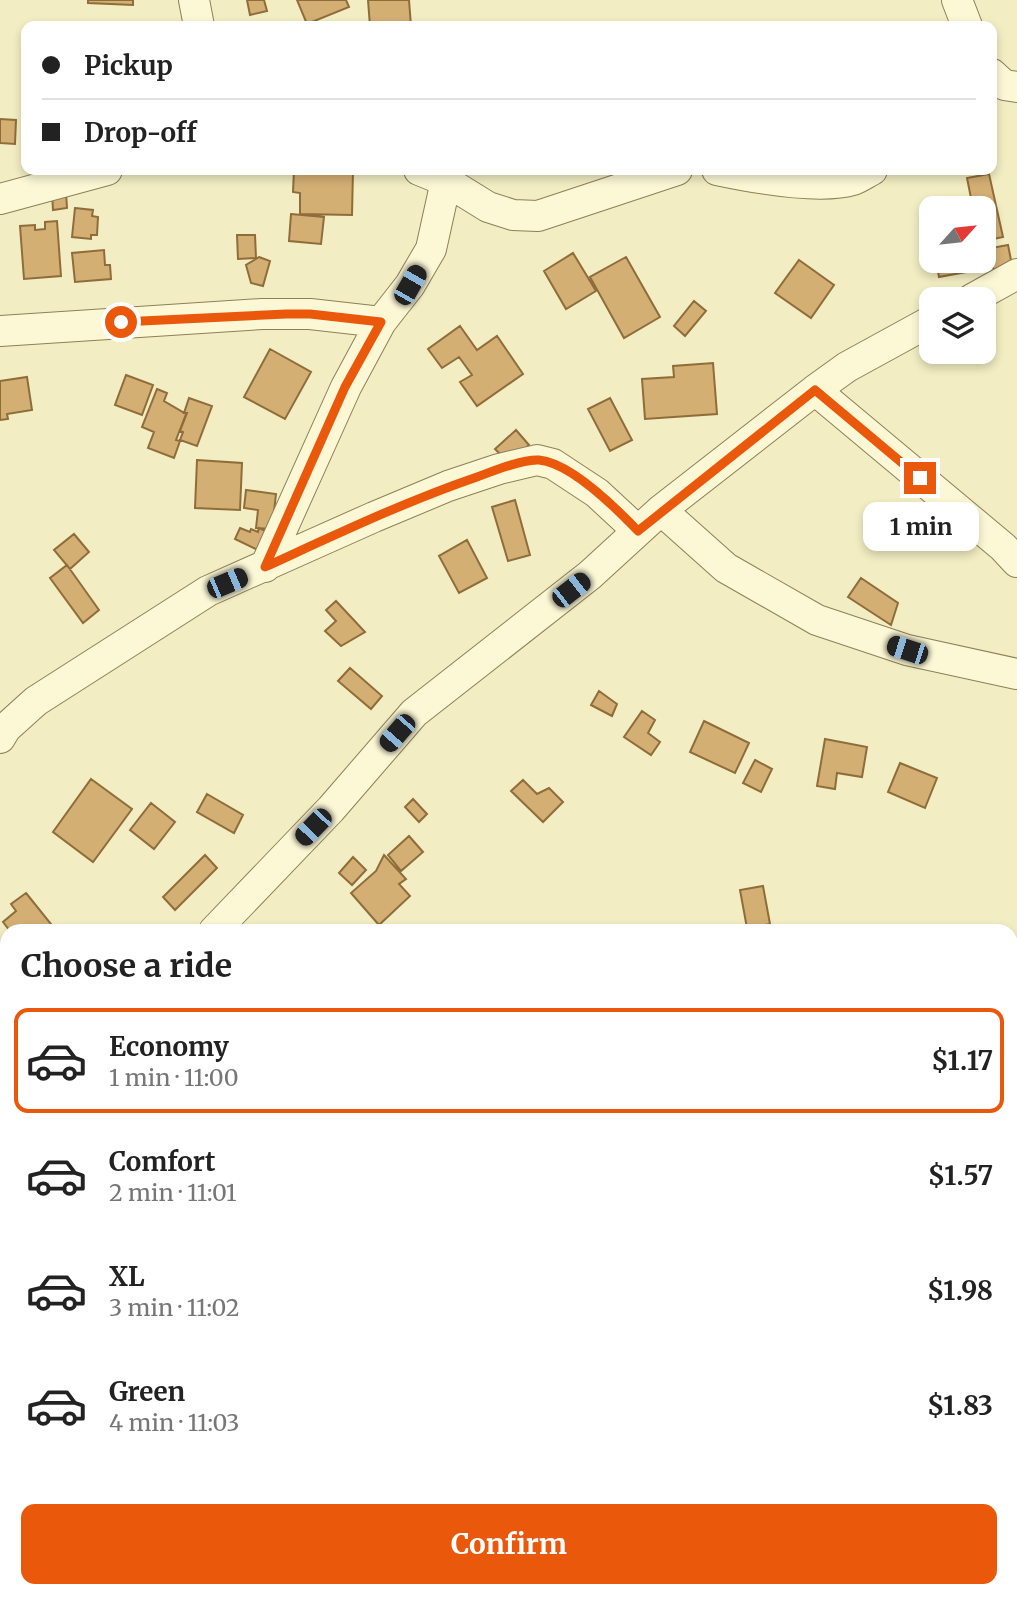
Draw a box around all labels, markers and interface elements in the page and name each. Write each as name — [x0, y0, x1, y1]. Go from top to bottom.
text: Pickup — [84, 49, 173, 82]
text: Drop-off — [84, 116, 197, 149]
north arrow — [919, 196, 996, 273]
map controls — [919, 196, 996, 364]
car — [391, 262, 430, 308]
button: layers — [919, 287, 996, 364]
route start — [105, 306, 137, 338]
route end — [904, 462, 936, 494]
callout: 1 min — [862, 503, 978, 552]
text: 1 min — [890, 512, 952, 541]
car — [204, 565, 251, 601]
car — [548, 569, 595, 611]
car — [884, 634, 931, 666]
car — [376, 710, 419, 756]
car — [291, 805, 336, 849]
text: Choose a ride — [21, 946, 232, 986]
icon: car — [25, 1029, 88, 1092]
text: Economy — [109, 1030, 229, 1063]
text: $1.17 — [931, 1044, 993, 1077]
text: 1 min · 11:00 — [109, 1063, 239, 1092]
icon: car — [25, 1144, 88, 1207]
text: Comfort — [109, 1145, 215, 1178]
text: $1.57 — [928, 1159, 993, 1192]
text: 2 min · 11:01 — [109, 1178, 236, 1207]
icon: car — [25, 1259, 88, 1322]
text: XL — [109, 1260, 145, 1293]
text: $1.98 — [927, 1274, 993, 1307]
text: 3 min · 11:02 — [109, 1293, 239, 1322]
icon: car — [25, 1374, 88, 1437]
text: Green — [109, 1375, 185, 1408]
text: $1.83 — [927, 1389, 993, 1422]
text: 4 min · 11:03 — [109, 1408, 240, 1437]
button: Confirm — [21, 1504, 997, 1584]

